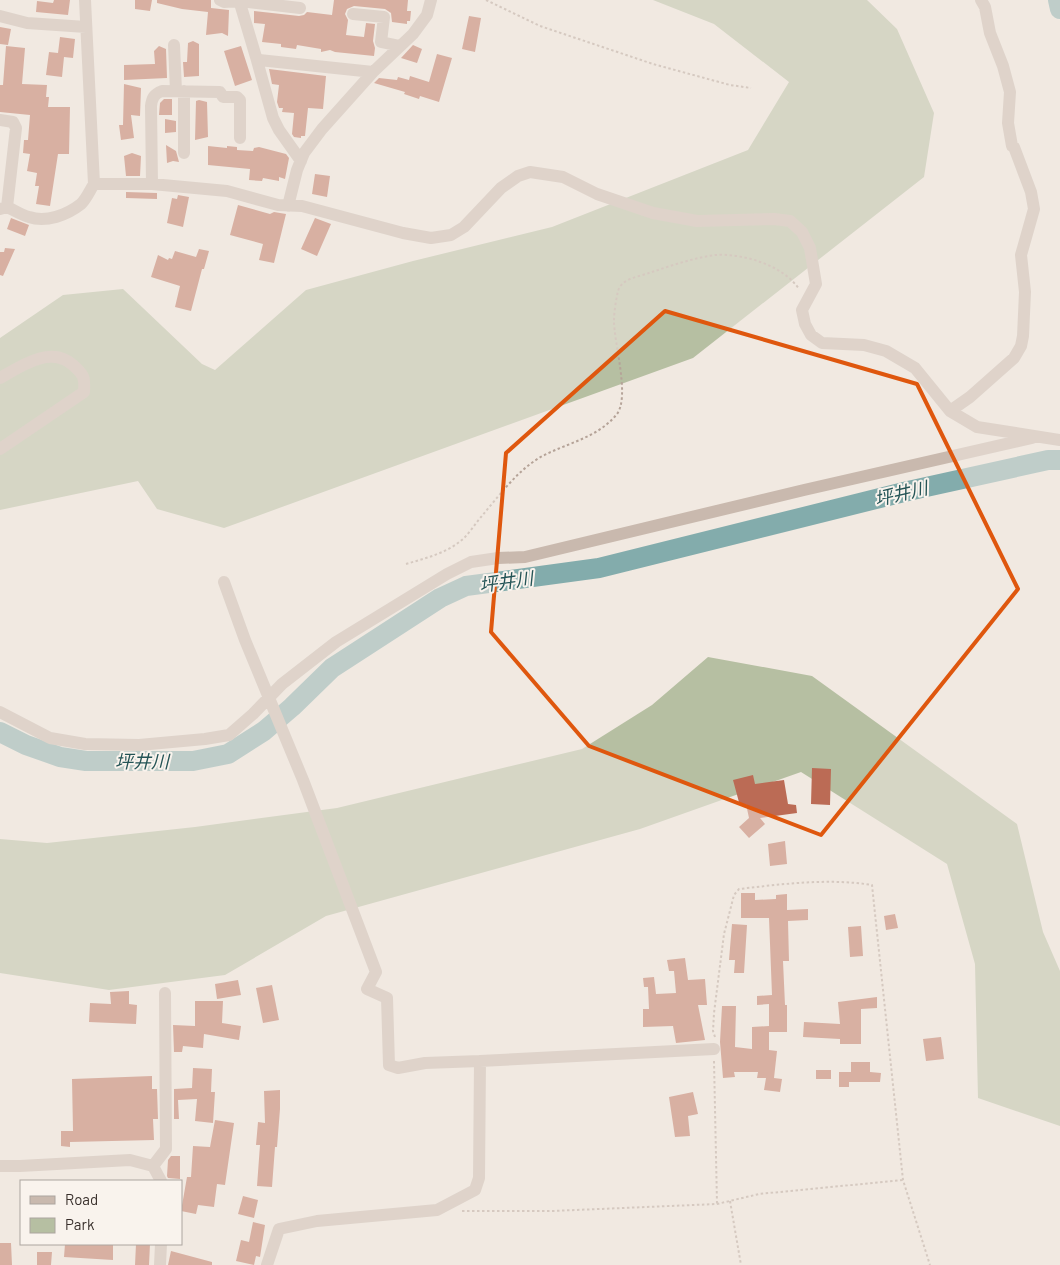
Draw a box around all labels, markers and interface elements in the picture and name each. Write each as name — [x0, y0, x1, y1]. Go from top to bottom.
water label: 坪井川 — [872, 476, 932, 510]
water label: 坪井川 — [478, 566, 536, 596]
water label: 坪井川 — [115, 750, 171, 772]
legend — [20, 1180, 182, 1245]
text: Road — [65, 1190, 98, 1208]
text: Park — [65, 1215, 95, 1233]

